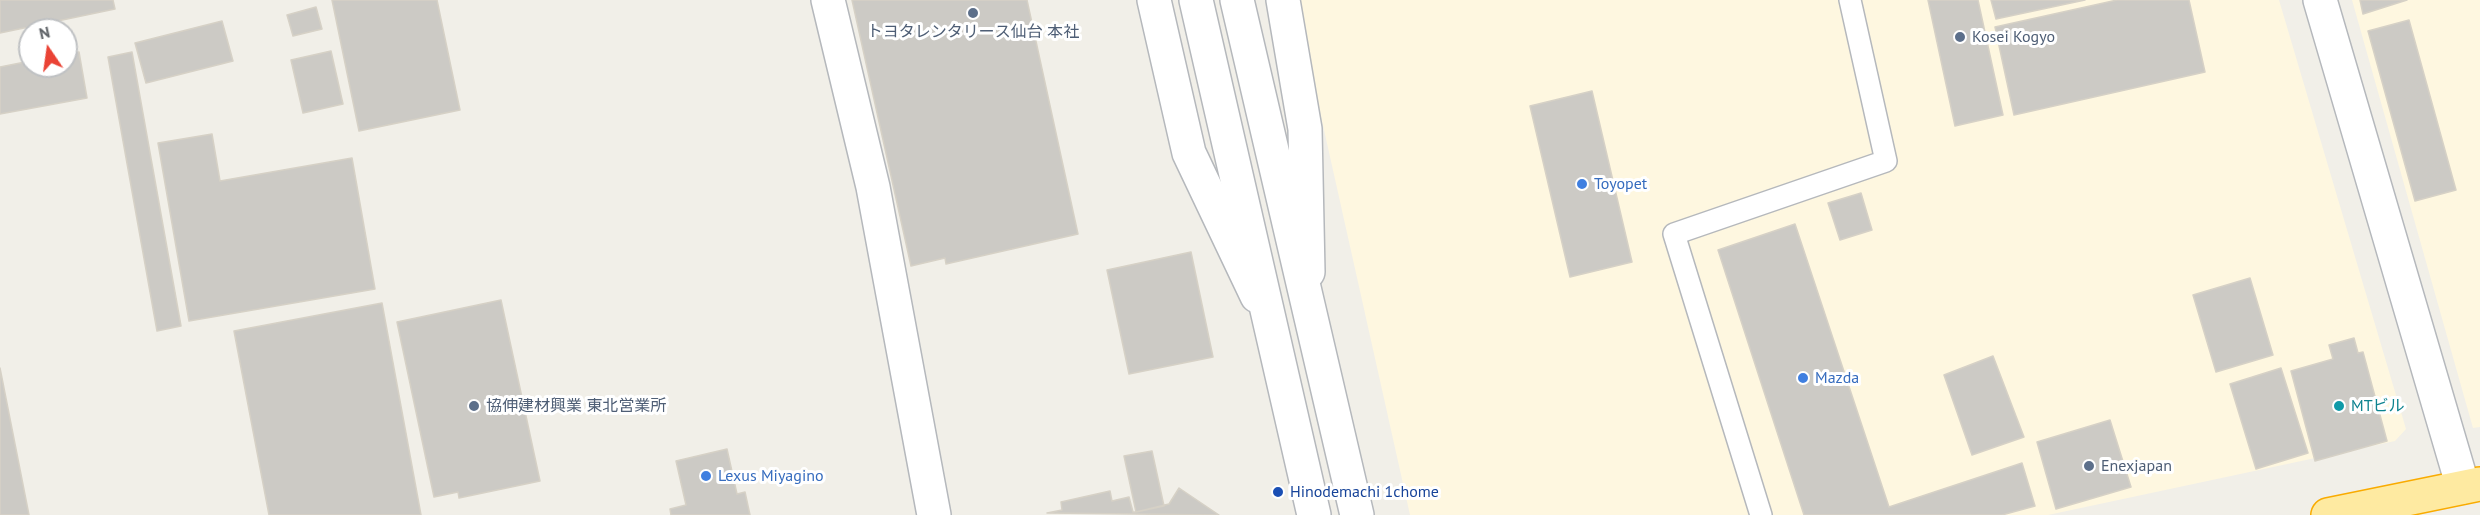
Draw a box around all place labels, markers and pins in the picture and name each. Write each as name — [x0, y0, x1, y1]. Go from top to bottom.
marker: トヨタレンタリース仙台 本社 — [966, 6, 980, 20]
place label: トヨタレンタリース仙台 本社 — [867, 22, 1079, 42]
place label: Kosei Kogyo — [1972, 27, 2055, 47]
marker: Kosei Kogyo — [1953, 30, 1967, 44]
place label: Toyopet — [1594, 174, 1647, 194]
marker: Toyopet — [1575, 177, 1589, 191]
place label: Mazda — [1815, 368, 1859, 388]
marker: Mazda — [1796, 371, 1810, 385]
place label: 協伸建材興業 東北営業所 — [486, 396, 666, 416]
place label: MTビル — [2351, 396, 2405, 416]
marker: 協伸建材興業 東北営業所 — [467, 399, 481, 413]
marker: MTビル — [2332, 399, 2346, 413]
place label: Enexjapan — [2101, 456, 2172, 476]
marker: Enexjapan — [2082, 459, 2096, 473]
place label: Lexus Miyagino — [718, 466, 824, 486]
marker: Lexus Miyagino — [699, 469, 713, 483]
place label: Hinodemachi 1chome — [1290, 482, 1439, 502]
marker: Hinodemachi 1chome — [1271, 485, 1285, 499]

